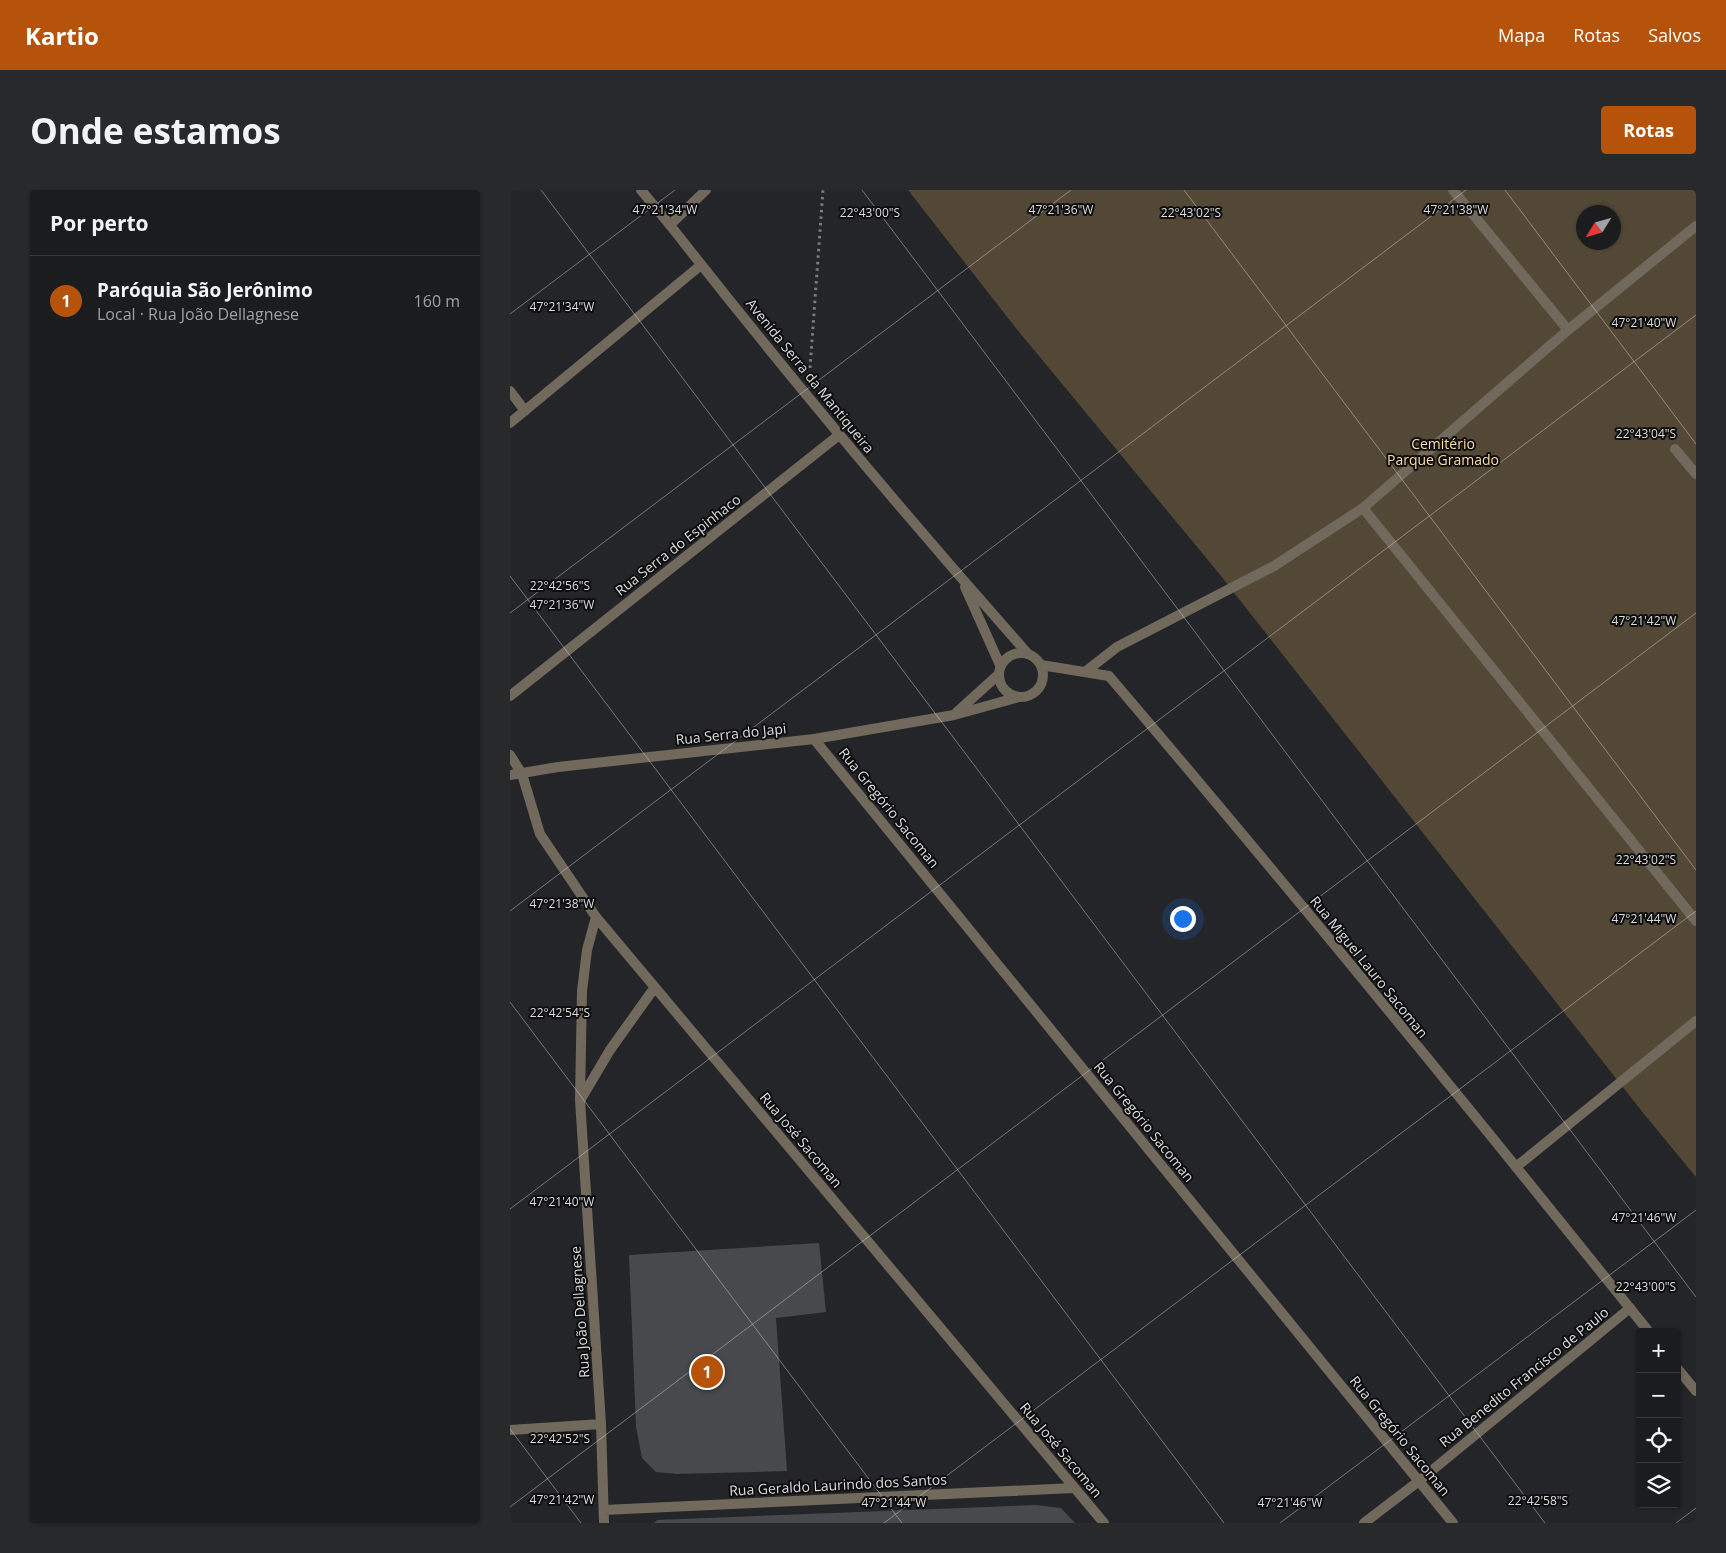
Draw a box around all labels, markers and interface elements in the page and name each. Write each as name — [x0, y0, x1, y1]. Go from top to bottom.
text: Kartio — [25, 19, 99, 52]
text: Mapa — [1498, 23, 1545, 47]
text: Rotas — [1573, 23, 1620, 47]
text: Salvos — [1648, 23, 1701, 47]
button: Rotas — [1601, 106, 1696, 154]
text: Onde estamos — [30, 107, 281, 154]
text: 47°21'34"W — [633, 201, 697, 218]
text: 47°21'36"W — [1029, 201, 1093, 218]
text: 47°21'38"W — [1424, 201, 1488, 218]
text: 22°43'00"S — [840, 204, 900, 221]
text: 22°43'02"S — [1161, 204, 1221, 221]
north arrow — [1576, 205, 1621, 250]
text: Por perto — [50, 209, 149, 237]
text: Paróquia São Jerônimo — [97, 277, 313, 303]
text: 1 — [61, 290, 71, 312]
text: 160 m — [414, 290, 460, 312]
street label: Avenida Serra da Mantiqueira — [742, 294, 879, 457]
text: 47°21'34"W — [530, 298, 594, 315]
text: Local · Rua João Dellagnese — [97, 303, 299, 325]
text: 47°21'40"W — [1612, 314, 1676, 331]
text: 22°43'04"S — [1616, 425, 1676, 442]
park label: Cemitério Parque Gramado — [1387, 434, 1499, 469]
street label: Rua Serra do Espinhaco — [611, 490, 744, 600]
text: 22°42'56"S — [530, 577, 590, 594]
text: 47°21'36"W — [530, 596, 594, 613]
text: 47°21'42"W — [1612, 612, 1676, 629]
street label: Rua Serra do Japi — [675, 718, 787, 749]
street label: Rua Gregório Sacoman — [835, 744, 944, 872]
text: 22°43'02"S — [1616, 851, 1676, 868]
street label: Rua Miguel Lauro Sacoman — [1306, 892, 1433, 1042]
text: 47°21'38"W — [530, 895, 594, 912]
your location — [1170, 906, 1196, 932]
text: 47°21'44"W — [1612, 910, 1676, 927]
text: 22°42'54"S — [530, 1004, 590, 1021]
street label: Rua Gregório Sacoman — [1090, 1058, 1199, 1186]
street label: Rua José Sacoman — [756, 1088, 847, 1191]
text: 47°21'40"W — [530, 1193, 594, 1210]
text: 47°21'46"W — [1612, 1209, 1676, 1226]
street label: Rua João Dellagnese — [565, 1245, 594, 1379]
text: 22°43'00"S — [1616, 1278, 1676, 1295]
street label: Rua Benedito Francisco de Paulo — [1435, 1302, 1612, 1451]
map controls — [1636, 1328, 1681, 1508]
button: + — [1636, 1328, 1681, 1373]
pin: 1 — [691, 1353, 723, 1391]
street label: Rua Gregório Sacoman — [1346, 1372, 1455, 1500]
button: − — [1636, 1373, 1681, 1418]
street label: Rua José Sacoman — [1016, 1398, 1107, 1501]
button: locate — [1636, 1418, 1681, 1463]
text: 22°42'52"S — [530, 1430, 590, 1447]
button: layers — [1636, 1463, 1681, 1508]
street label: Rua Geraldo Laurindo dos Santos — [729, 1469, 948, 1500]
text: 47°21'42"W — [530, 1491, 594, 1508]
text: 22°42'58"S — [1508, 1492, 1568, 1509]
text: 47°21'44"W — [862, 1494, 926, 1511]
text: 47°21'46"W — [1258, 1494, 1322, 1511]

